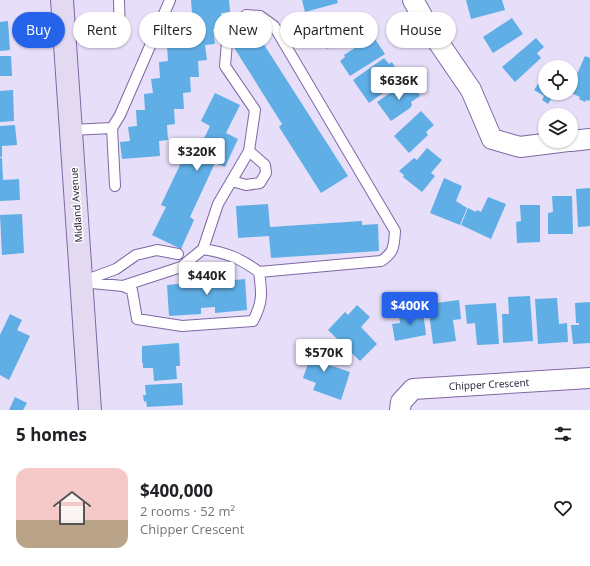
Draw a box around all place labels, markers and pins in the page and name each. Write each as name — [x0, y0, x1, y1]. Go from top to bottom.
pin: $636K — [371, 67, 427, 101]
pin: $320K — [169, 138, 225, 172]
pin: $440K — [179, 262, 235, 296]
pin: $400K — [382, 292, 438, 326]
pin: $570K — [296, 339, 352, 373]

